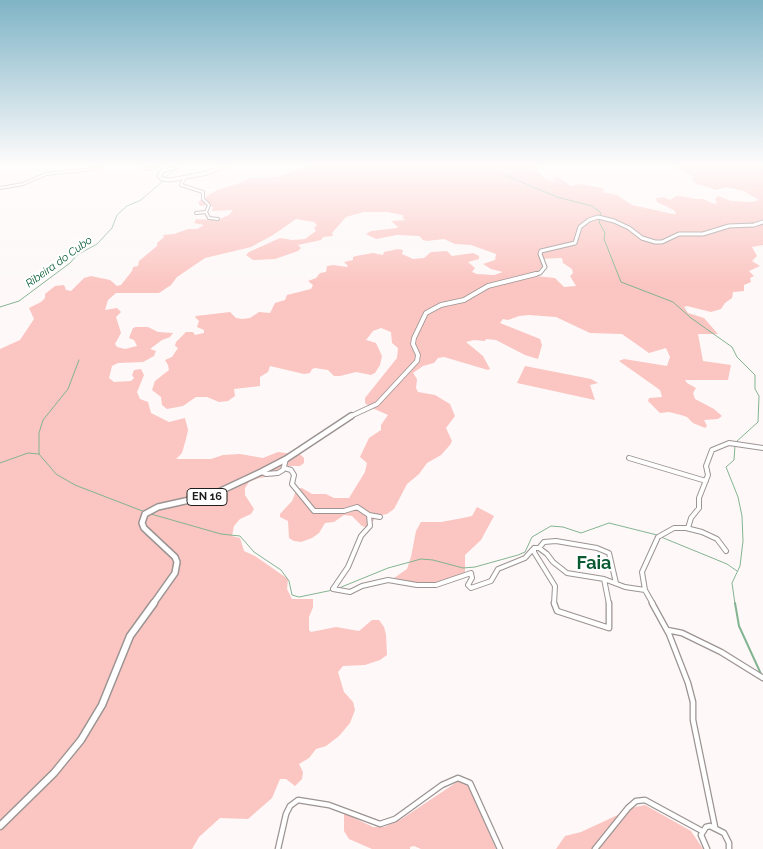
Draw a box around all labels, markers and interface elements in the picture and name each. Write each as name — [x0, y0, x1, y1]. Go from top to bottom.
water label: Ribeira do Cubo — [23, 234, 95, 290]
road number: EN 16 — [187, 488, 227, 506]
district label: Faia — [577, 553, 611, 575]

